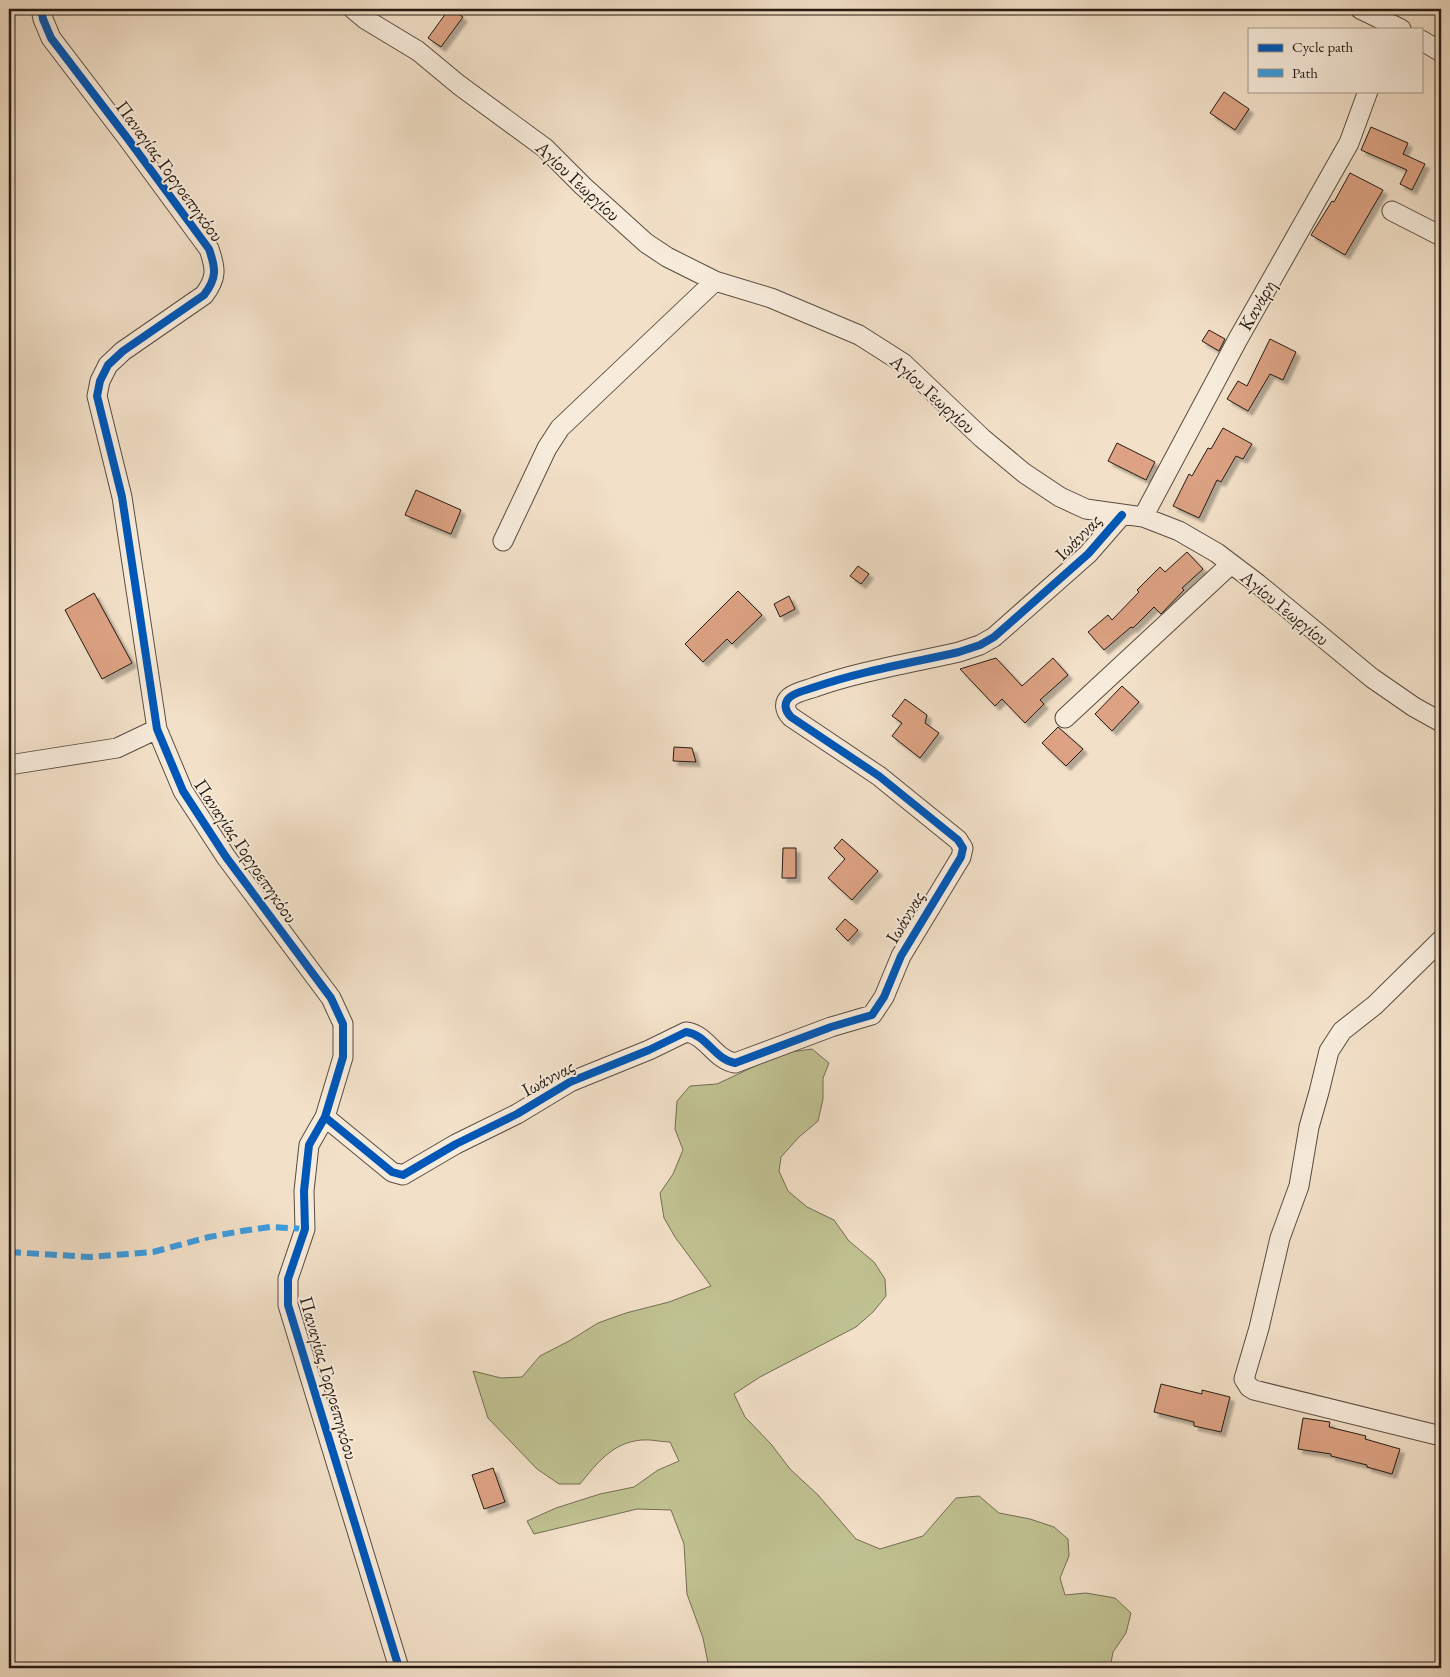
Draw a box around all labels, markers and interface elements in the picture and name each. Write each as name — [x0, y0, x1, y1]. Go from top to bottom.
legend — [1248, 28, 1422, 92]
text: Cycle path — [1292, 37, 1354, 56]
text: Path — [1292, 63, 1318, 82]
street label: Παναγίας Γοργοεπηκόου — [110, 95, 230, 247]
street label: Αγίου Γεωργίου — [530, 135, 626, 227]
street label: Κανάρη — [1233, 275, 1281, 335]
street label: Αγίου Γεωργίου — [884, 348, 981, 439]
street label: Ιωάννας — [1049, 508, 1107, 566]
street label: Αγίου Γεωργίου — [1235, 564, 1334, 651]
street label: Παναγίας Γοργοεπηκόου — [188, 774, 304, 928]
street label: Ιωάννας — [880, 886, 930, 948]
street label: Ιωάννας — [517, 1054, 579, 1102]
street label: Παναγίας Γοργοεπηκόου — [294, 1293, 364, 1463]

